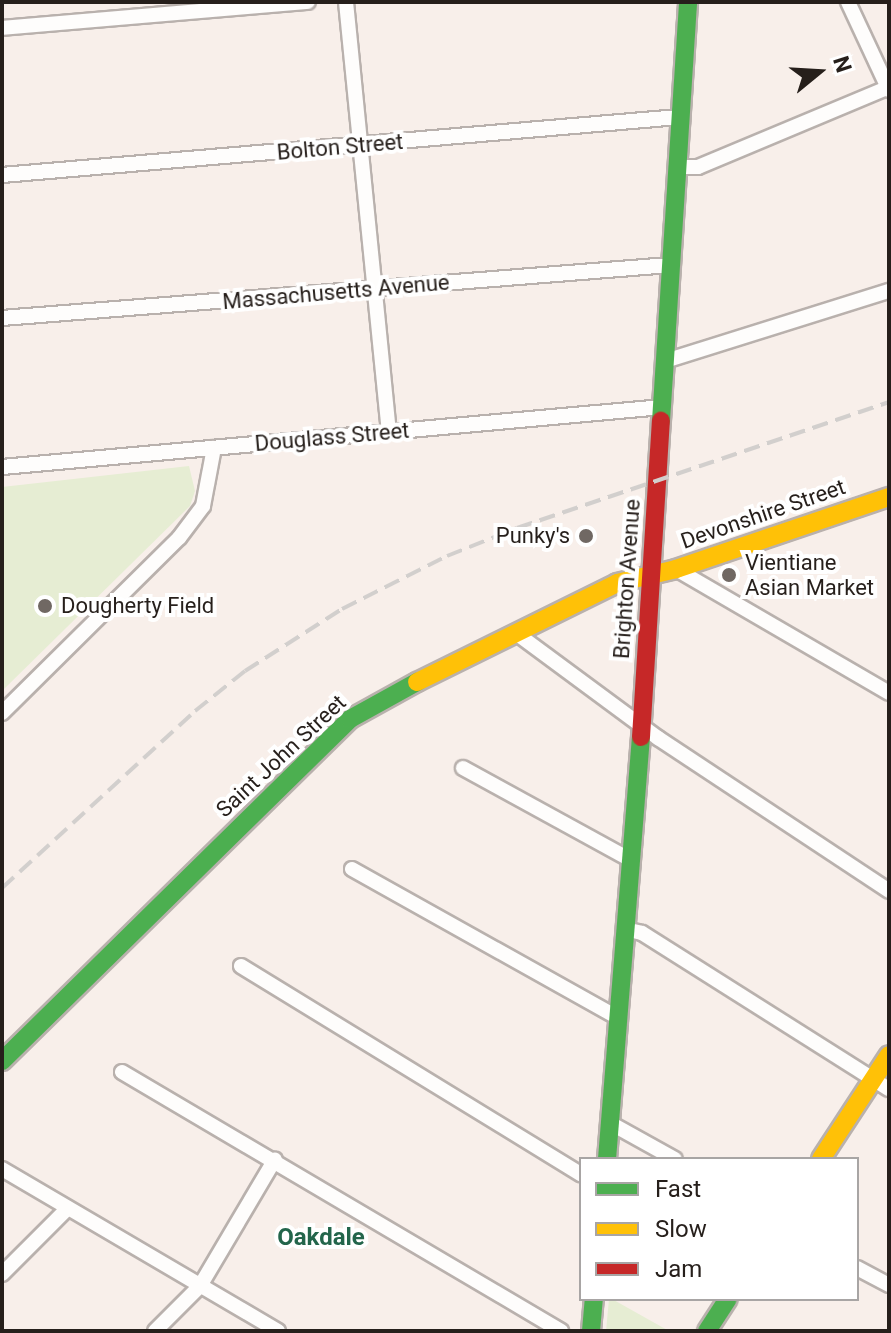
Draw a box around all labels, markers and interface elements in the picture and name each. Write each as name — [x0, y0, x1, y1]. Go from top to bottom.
north arrow — [779, 32, 859, 112]
text: N — [828, 53, 857, 76]
street label: Bolton Street — [276, 128, 404, 166]
street label: Massachusetts Avenue — [221, 269, 451, 315]
street label: Douglass Street — [254, 417, 410, 457]
street label: Devonshire Street — [677, 473, 849, 555]
street label: Brighton Avenue — [608, 498, 646, 660]
place label: Punky's — [496, 523, 570, 549]
marker: Punky's — [577, 527, 595, 545]
place label: Vientiane Asian Market — [745, 549, 874, 600]
marker: Vientiane Asian Market — [720, 566, 738, 584]
place label: Dougherty Field — [61, 593, 214, 619]
marker: Dougherty Field — [36, 597, 54, 615]
street label: Saint John Street — [211, 689, 351, 823]
legend — [579, 1157, 859, 1301]
text: Fast — [655, 1175, 701, 1203]
text: Slow — [655, 1215, 707, 1243]
district label: Oakdale — [277, 1224, 365, 1252]
text: Jam — [655, 1255, 702, 1283]

